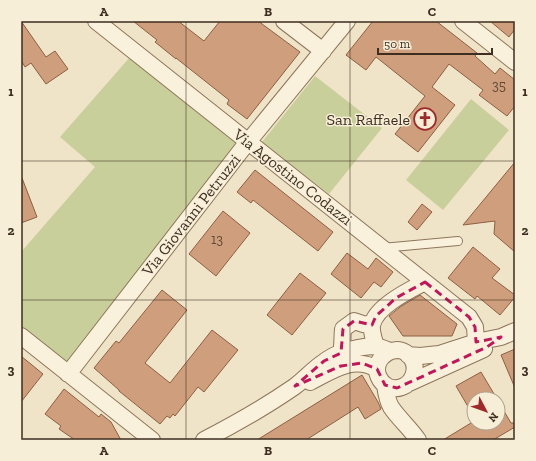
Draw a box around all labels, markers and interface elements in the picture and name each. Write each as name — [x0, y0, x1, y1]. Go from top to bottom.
text: A — [100, 4, 109, 19]
text: B — [264, 4, 272, 19]
text: C — [428, 4, 436, 19]
scale bar — [378, 30, 492, 56]
text: 50 m — [384, 37, 411, 51]
house number: 35 — [492, 77, 506, 94]
text: 1 — [8, 84, 14, 99]
text: 1 — [522, 84, 528, 99]
church icon: San Raffaele — [412, 106, 438, 132]
place label: San Raffaele — [326, 110, 410, 129]
street label: Via Agostino Codazzi — [229, 124, 357, 230]
street label: Via Giovanni Petruzzi — [137, 150, 245, 280]
text: 2 — [8, 223, 15, 238]
text: 2 — [522, 223, 529, 238]
house number: 13 — [211, 231, 223, 248]
text: 3 — [8, 362, 15, 377]
text: 3 — [522, 362, 529, 377]
north arrow — [466, 391, 506, 431]
text: N — [485, 410, 501, 425]
text: A — [100, 443, 109, 458]
text: B — [264, 443, 272, 458]
text: C — [428, 443, 436, 458]

